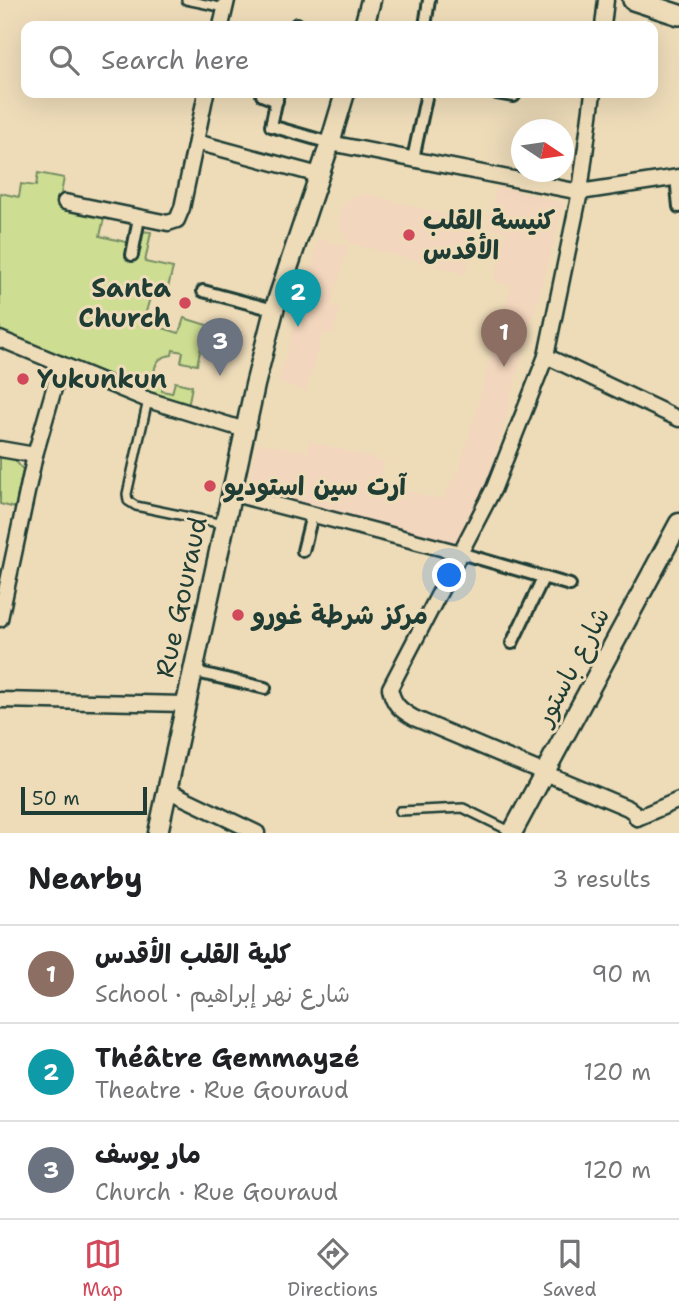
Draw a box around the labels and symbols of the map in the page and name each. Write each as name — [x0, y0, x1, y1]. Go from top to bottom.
north arrow — [511, 119, 574, 182]
place label: كنيسة القلب الأقدس — [423, 202, 556, 267]
marker: كنيسة القلب الأقدس — [401, 227, 417, 243]
pin: 2 — [275, 269, 321, 327]
place label: Santa Church — [78, 270, 171, 335]
marker: Santa Church — [177, 295, 193, 311]
pin: 1 — [481, 309, 527, 367]
pin: 3 — [197, 318, 243, 376]
place label: Yukunkun — [37, 361, 167, 396]
marker: Yukunkun — [15, 371, 31, 387]
place label: آرت سين استوديو — [222, 468, 408, 503]
marker: آرت سين استوديو — [202, 478, 218, 494]
street label: Rue Gouraud — [146, 513, 215, 681]
your location — [432, 558, 466, 592]
place label: مركز شرطة غورو — [250, 597, 428, 632]
street label: شارع باستور — [525, 600, 618, 733]
marker: مركز شرطة غورو — [230, 607, 246, 623]
scale bar — [21, 784, 147, 816]

